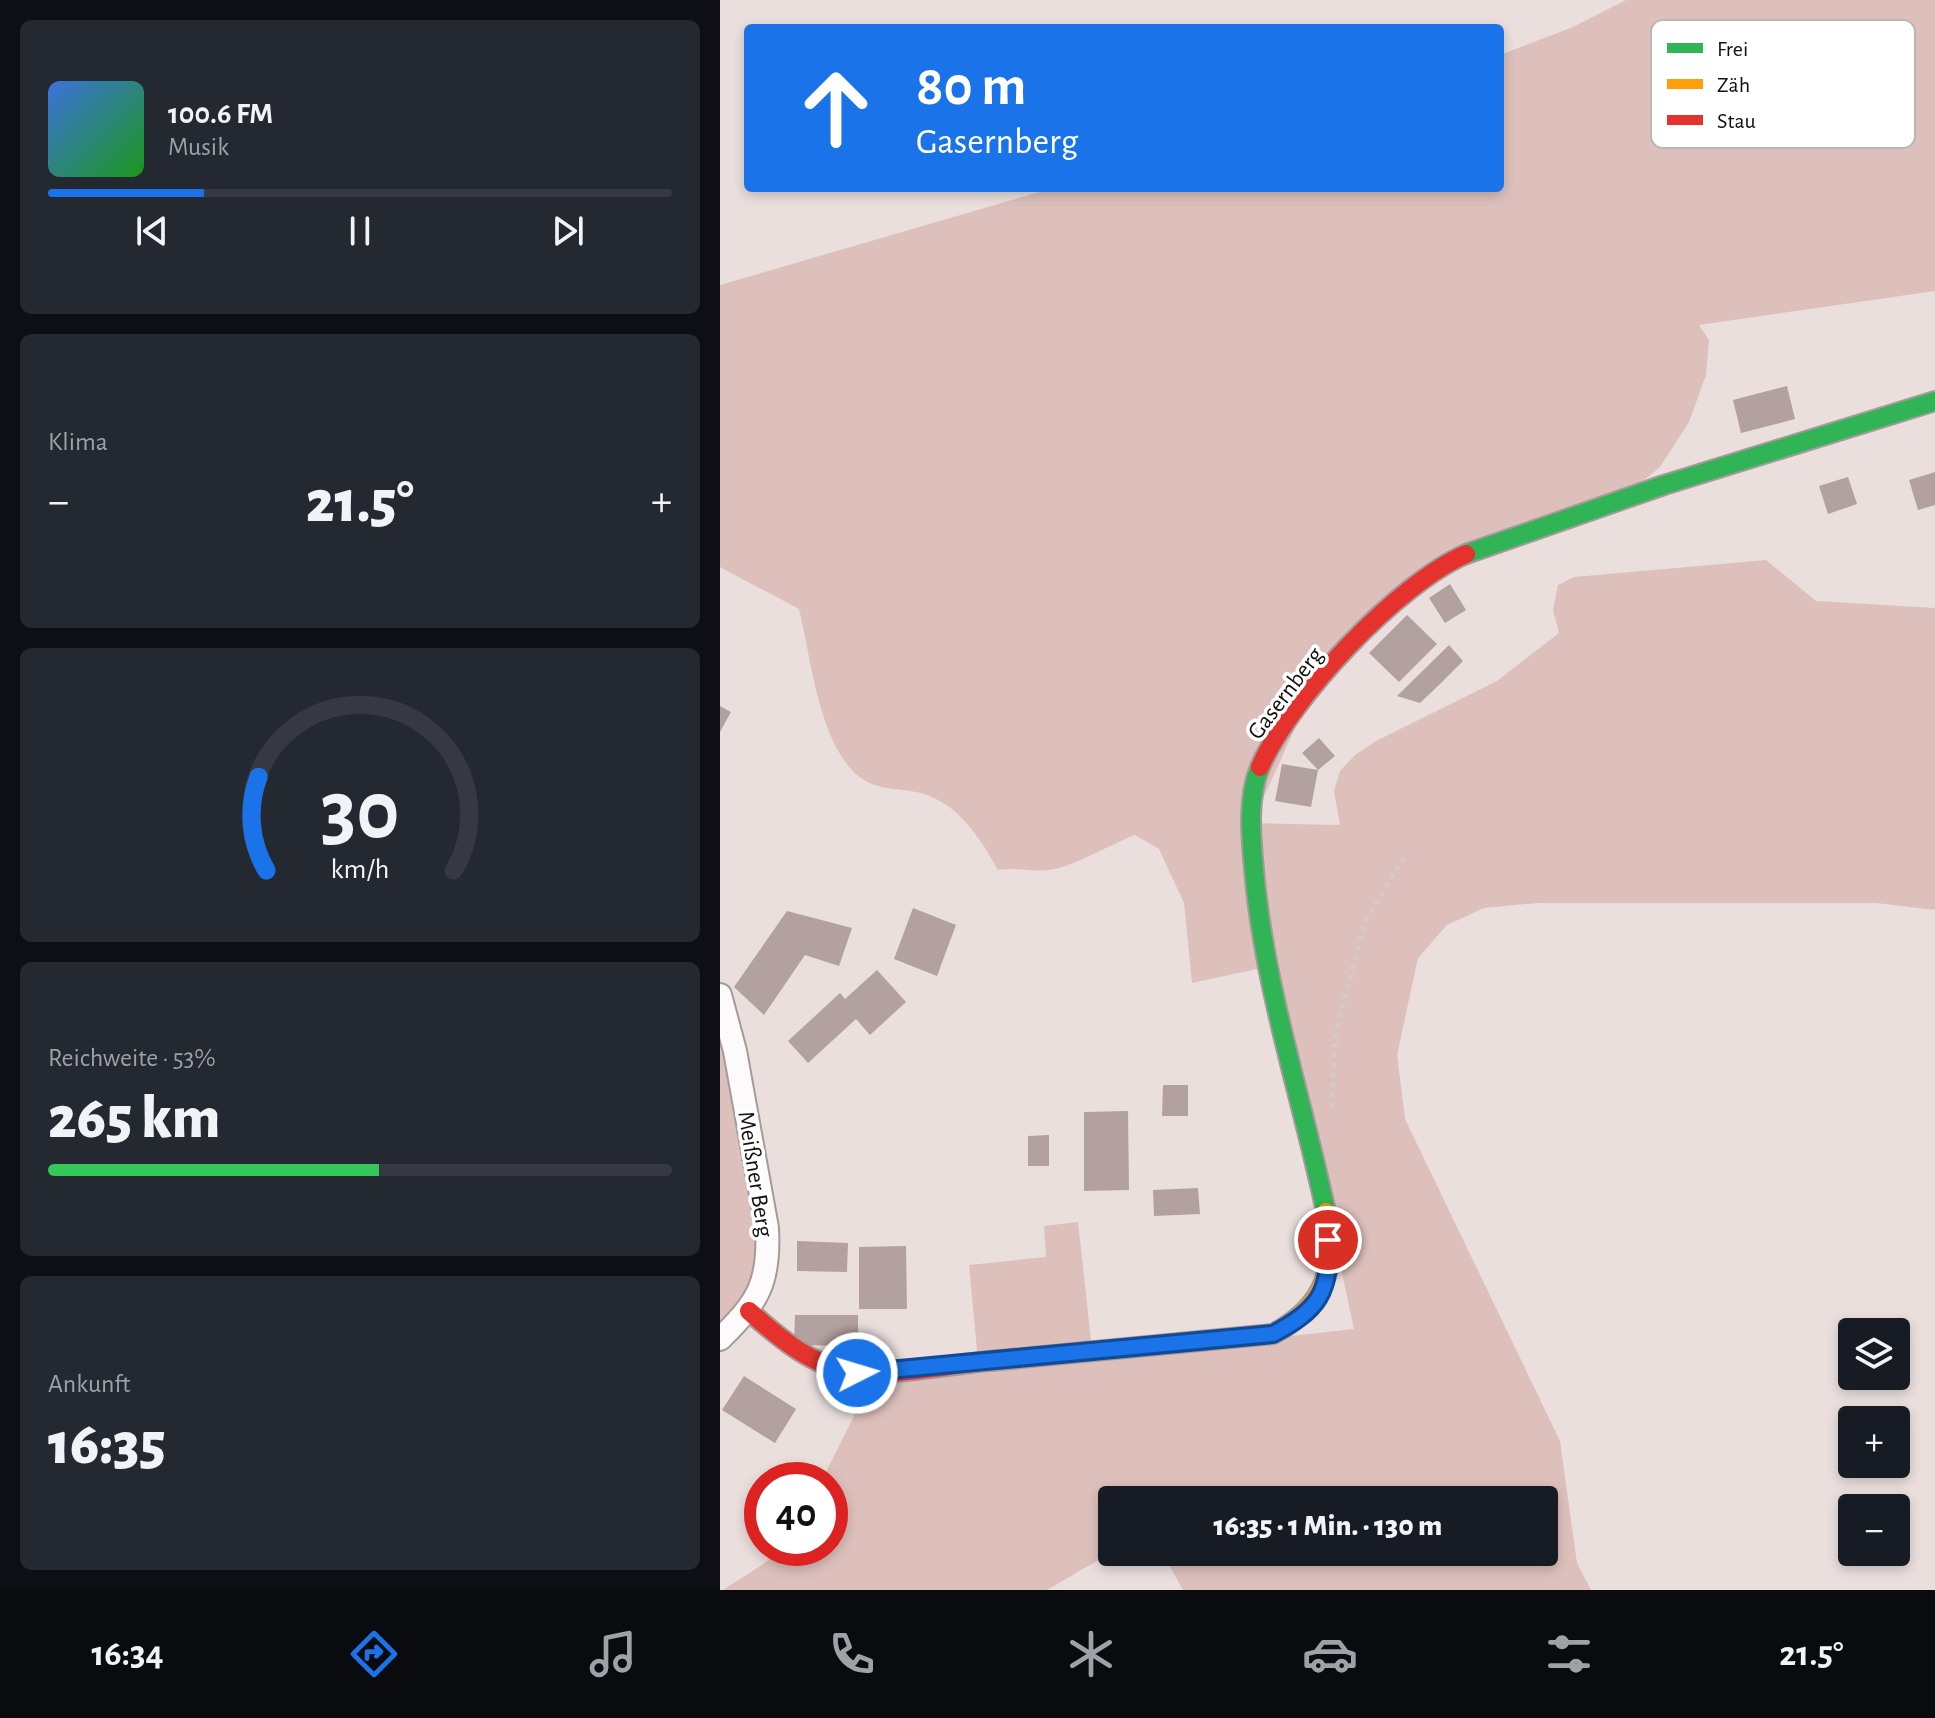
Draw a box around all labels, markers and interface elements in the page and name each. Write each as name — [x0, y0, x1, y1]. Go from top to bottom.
legend — [1651, 20, 1915, 148]
text: Frei — [1717, 38, 1748, 60]
icon: ahead — [784, 56, 888, 160]
text: 80 m — [916, 59, 1026, 115]
text: Zäh — [1717, 74, 1750, 96]
text: 100.6 FM — [168, 99, 273, 129]
text: Stau — [1717, 110, 1756, 132]
text: Gasernberg — [916, 124, 1078, 160]
text: Musik — [168, 134, 229, 160]
icon: previous — [130, 209, 174, 253]
icon: pause — [338, 209, 382, 253]
icon: next — [546, 209, 590, 253]
text: Klima — [48, 429, 108, 455]
text: 21.5° — [306, 473, 414, 533]
text: − — [48, 480, 69, 524]
text: + — [651, 480, 672, 524]
street label: Gasernberg — [1244, 643, 1328, 744]
text: 30 — [320, 770, 400, 854]
text: km/h — [331, 855, 389, 884]
text: Reichweite · 53% — [48, 1045, 216, 1071]
text: 265 km — [48, 1089, 220, 1149]
street label: Meißner Berg — [733, 1109, 777, 1239]
pin — [1294, 1206, 1362, 1274]
icon: arrive — [1306, 1218, 1350, 1262]
map controls — [1838, 1318, 1910, 1566]
button: layers — [1838, 1318, 1910, 1390]
position arrow — [815, 1331, 899, 1415]
text: Ankunft — [48, 1371, 131, 1397]
button: + — [1838, 1406, 1910, 1478]
text: 16:35 — [48, 1415, 166, 1475]
speed limit sign: 40 — [744, 1462, 848, 1566]
button: − — [1838, 1494, 1910, 1566]
text: 16:35 · 1 Min. · 130 m — [1214, 1511, 1442, 1541]
icon: directions — [346, 1626, 402, 1682]
icon: music — [585, 1626, 641, 1682]
icon: phone — [824, 1626, 880, 1682]
icon: climate — [1063, 1626, 1119, 1682]
icon: car — [1302, 1626, 1358, 1682]
icon: filters — [1541, 1626, 1597, 1682]
text: 16:34 — [91, 1636, 164, 1672]
text: 21.5° — [1779, 1636, 1844, 1672]

